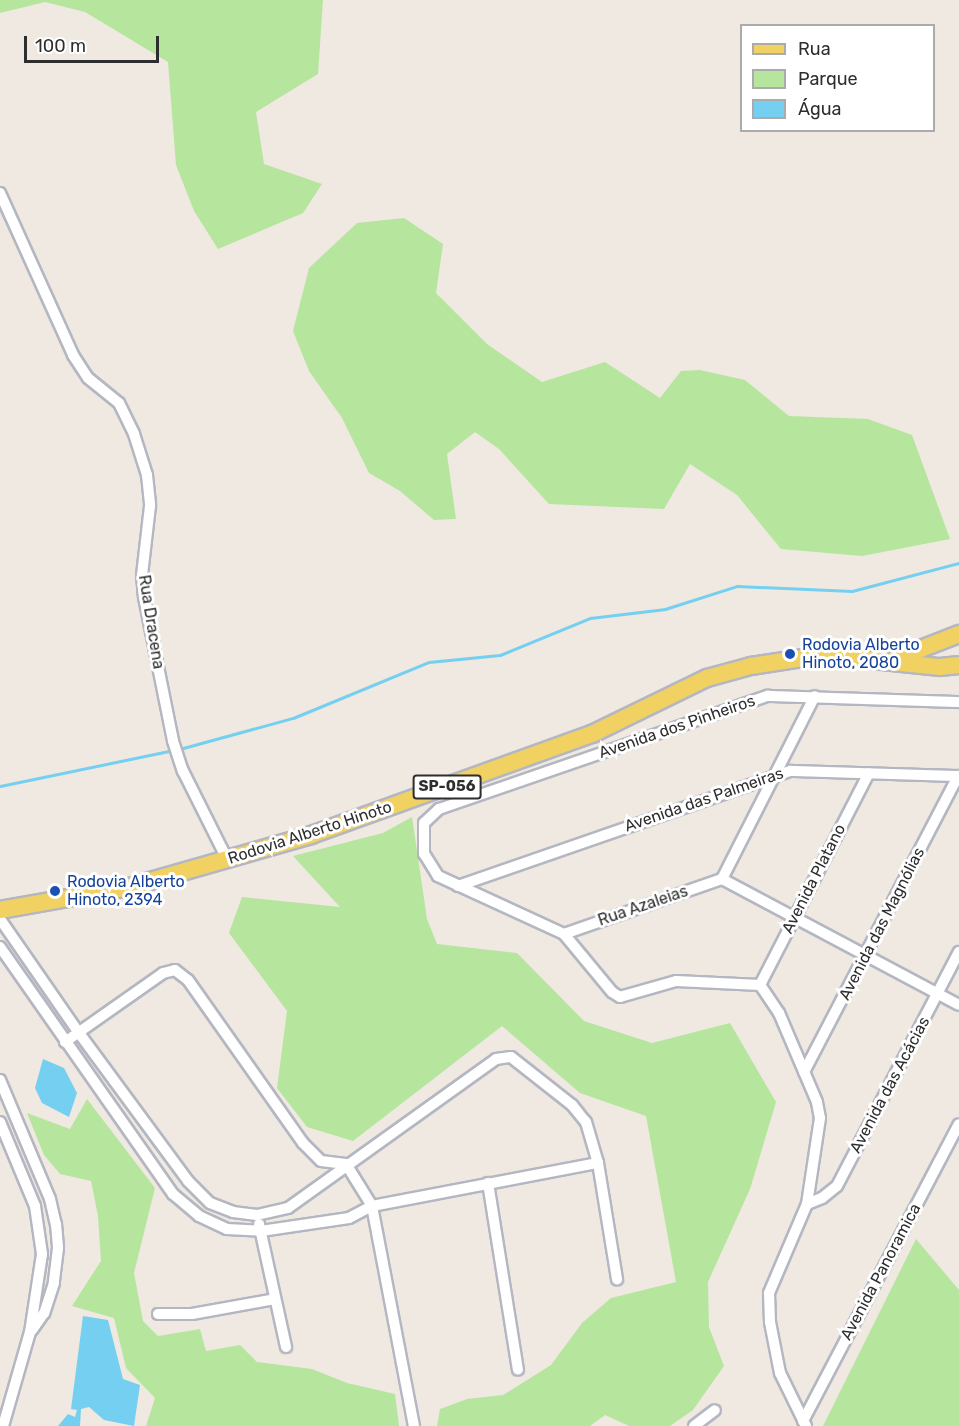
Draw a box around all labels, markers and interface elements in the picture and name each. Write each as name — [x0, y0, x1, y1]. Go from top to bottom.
scale bar — [27, 24, 162, 62]
legend — [740, 24, 935, 132]
text: 100 m — [35, 35, 86, 57]
text: Rua — [798, 38, 831, 60]
text: Parque — [798, 68, 858, 90]
text: Água — [798, 98, 841, 120]
street label: Rua Dracena — [134, 574, 168, 670]
place label: Rodovia Alberto Hinoto, 2080 — [802, 635, 920, 673]
marker: Rodovia Alberto Hinoto, 2080 — [783, 647, 797, 661]
street label: Avenida dos Pinheiros — [596, 691, 758, 763]
street label: Avenida das Palmeiras — [622, 764, 786, 836]
road number: SP-056 — [412, 775, 482, 799]
street label: Rodovia Alberto Hinoto — [225, 797, 395, 869]
street label: Avenida Platano — [778, 821, 850, 937]
street label: Avenida das Magnólias — [835, 844, 929, 1004]
place label: Rodovia Alberto Hinoto, 2394 — [67, 872, 185, 910]
street label: Rua Azaleias — [595, 882, 691, 930]
marker: Rodovia Alberto Hinoto, 2394 — [48, 884, 62, 898]
street label: Avenida das Acácias — [846, 1013, 934, 1157]
street label: Avenida Panoramica — [837, 1200, 925, 1344]

